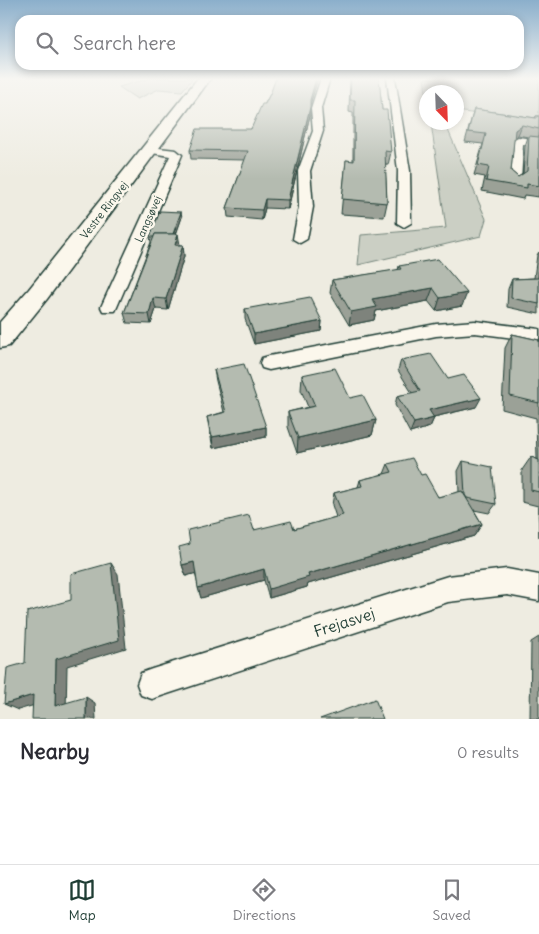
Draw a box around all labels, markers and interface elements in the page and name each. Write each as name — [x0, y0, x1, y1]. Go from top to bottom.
search box — [15, 15, 524, 70]
icon: search — [33, 29, 61, 57]
text: Search here — [73, 31, 176, 55]
north arrow — [419, 85, 464, 130]
street label: Vestre Ringvej — [77, 178, 131, 242]
street label: Langsøvej — [132, 193, 164, 245]
street label: Frejasvej — [311, 603, 377, 641]
text: Nearby — [20, 738, 90, 765]
text: 0 results — [457, 742, 519, 762]
tab: Map — [68, 876, 96, 924]
tab: Directions — [233, 876, 296, 924]
tab: Saved — [432, 876, 471, 924]

